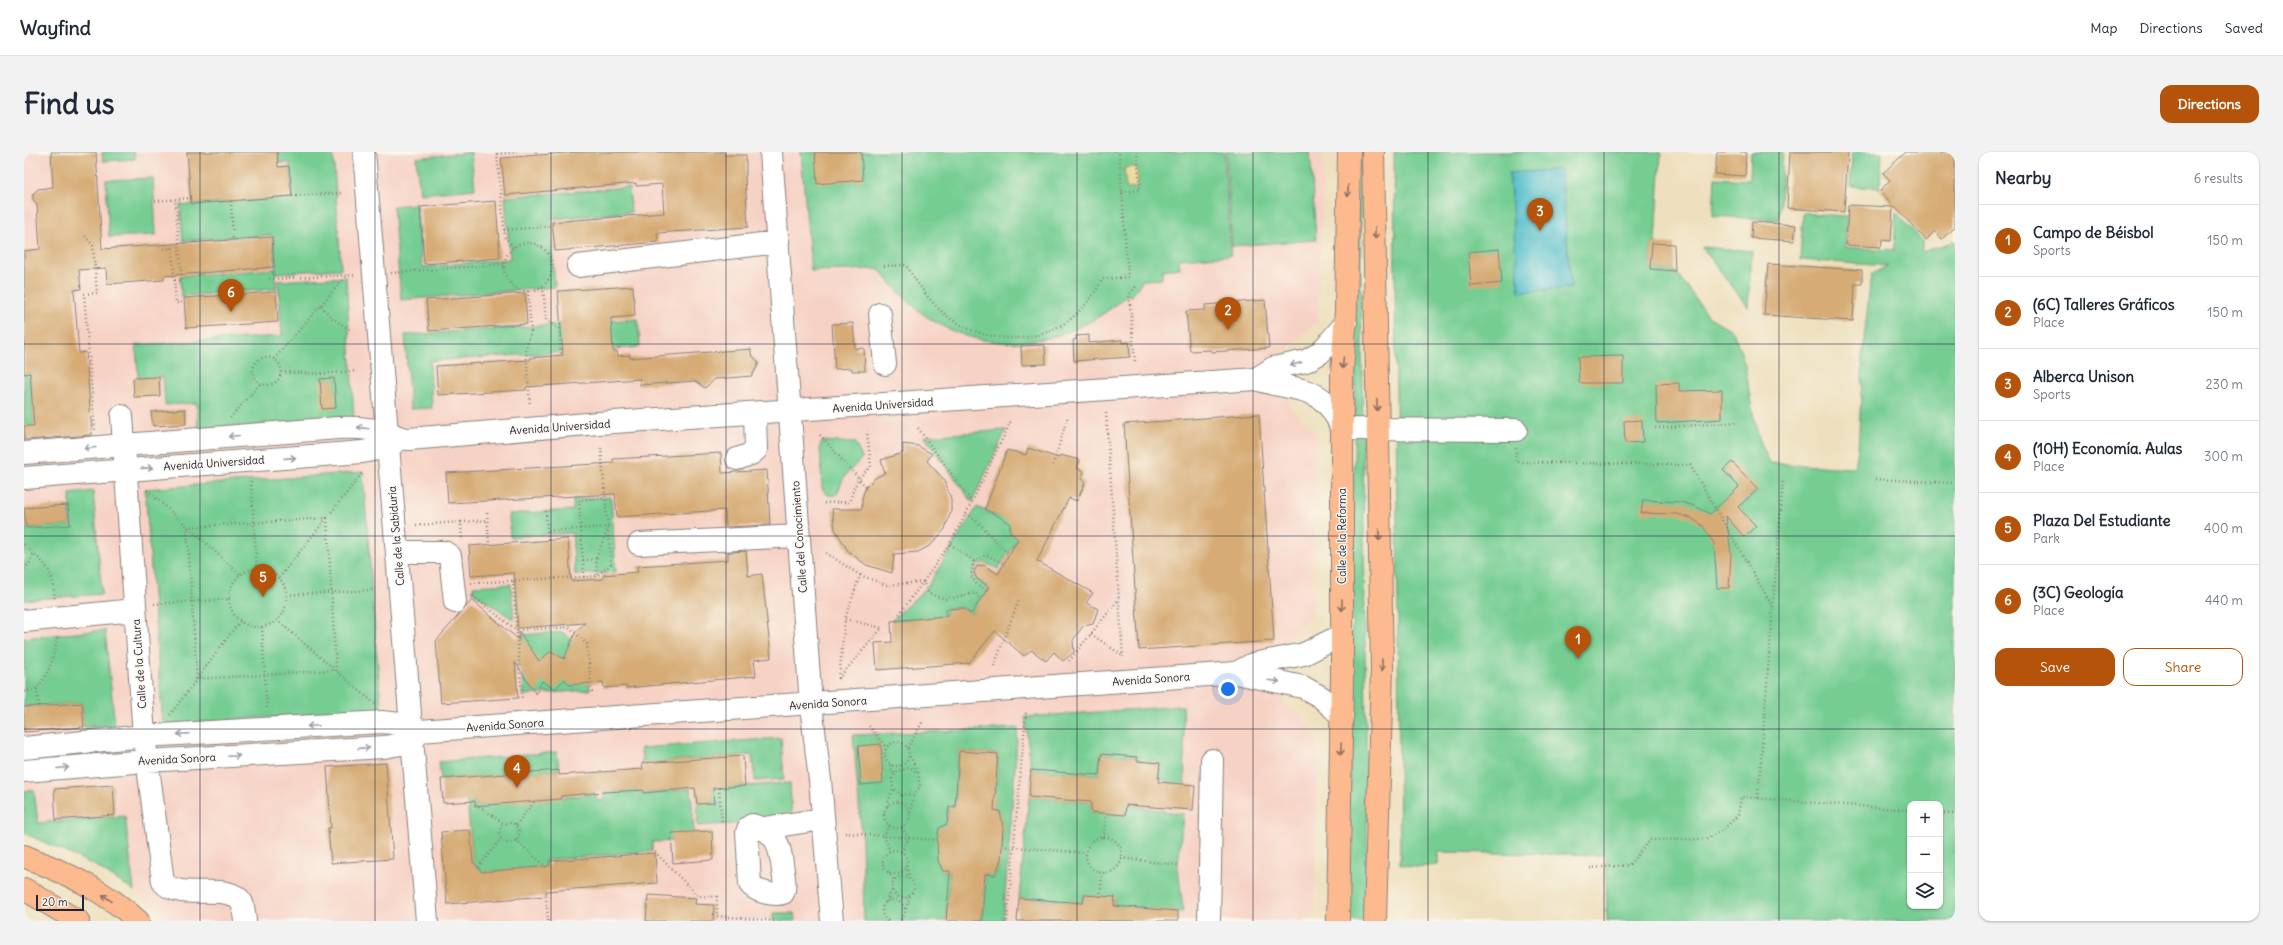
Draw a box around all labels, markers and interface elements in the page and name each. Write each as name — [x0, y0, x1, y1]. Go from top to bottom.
text: Wayfind — [20, 16, 91, 40]
text: Map — [2090, 19, 2117, 37]
text: Directions — [2139, 19, 2203, 37]
text: Saved — [2225, 19, 2263, 37]
button: Directions — [2160, 85, 2259, 123]
text: Find us — [24, 86, 115, 122]
text: Nearby — [1995, 167, 2051, 189]
text: 6 results — [2194, 170, 2243, 187]
one-way arrow — [1344, 184, 1352, 197]
pin: 3 — [1527, 198, 1553, 231]
text: Campo de Béisbol — [2033, 223, 2154, 242]
one-way arrow — [1371, 226, 1379, 239]
text: 1 — [2005, 232, 2011, 249]
text: 150 m — [2207, 232, 2243, 249]
text: Sports — [2033, 242, 2071, 259]
pin: 6 — [218, 279, 244, 312]
text: (6C) Talleres Gráficos — [2033, 295, 2175, 314]
pin: 2 — [1215, 297, 1241, 330]
text: 2 — [2004, 304, 2012, 321]
text: 150 m — [2207, 304, 2243, 321]
text: Place — [2033, 314, 2064, 331]
one-way arrow — [1340, 356, 1347, 369]
one-way arrow — [1289, 361, 1302, 368]
text: Alberca Unison — [2033, 367, 2134, 386]
text: 3 — [2004, 376, 2012, 393]
text: 230 m — [2205, 376, 2243, 393]
text: Sports — [2033, 386, 2071, 403]
street label: Avenida Universidad — [832, 394, 934, 416]
one-way arrow — [1373, 398, 1381, 411]
street label: Avenida Universidad — [509, 416, 611, 438]
one-way arrow — [357, 424, 370, 432]
one-way arrow — [228, 433, 241, 440]
text: (10H) Economía. Aulas — [2033, 439, 2182, 458]
one-way arrow — [84, 444, 97, 451]
text: 4 — [2004, 448, 2012, 465]
text: 300 m — [2204, 448, 2243, 465]
street label: Avenida Universidad — [163, 452, 265, 474]
one-way arrow — [283, 454, 296, 461]
text: Place — [2033, 458, 2064, 475]
one-way arrow — [140, 464, 153, 471]
street label: Calle del Conocimiento — [788, 480, 810, 594]
street label: Calle de la Sabiduría — [385, 485, 407, 587]
street label: Calle de la Reforma — [1335, 488, 1349, 584]
text: Plaza Del Estudiante — [2033, 511, 2170, 530]
text: 5 — [2004, 520, 2012, 537]
text: 400 m — [2204, 520, 2243, 537]
one-way arrow — [1375, 528, 1383, 541]
text: Park — [2033, 530, 2060, 547]
pin: 5 — [250, 564, 276, 597]
text: (3C) Geología — [2033, 583, 2123, 602]
text: 6 — [2004, 592, 2012, 609]
text: 440 m — [2205, 592, 2243, 609]
one-way arrow — [1338, 598, 1346, 611]
text: Place — [2033, 602, 2064, 619]
street label: Calle de la Cultura — [129, 619, 149, 709]
pin: 1 — [1565, 626, 1591, 659]
button: Save — [1995, 648, 2115, 686]
button: Share — [2123, 648, 2243, 686]
one-way arrow — [1378, 658, 1386, 671]
street label: Avenida Sonora — [1112, 669, 1190, 689]
one-way arrow — [1268, 677, 1281, 685]
your location — [1218, 679, 1238, 699]
street label: Avenida Sonora — [789, 693, 867, 713]
street label: Avenida Sonora — [466, 715, 544, 735]
one-way arrow — [307, 723, 320, 730]
one-way arrow — [177, 731, 190, 738]
one-way arrow — [1337, 742, 1345, 755]
one-way arrow — [357, 745, 370, 752]
street label: Avenida Sonora — [138, 750, 216, 768]
one-way arrow — [227, 752, 240, 759]
pin: 4 — [504, 755, 530, 788]
one-way arrow — [56, 764, 69, 772]
map controls — [1907, 801, 1943, 909]
button: + — [1907, 801, 1943, 837]
button: − — [1907, 837, 1943, 873]
button: layers — [1907, 873, 1943, 909]
scale bar — [36, 893, 84, 912]
one-way arrow — [102, 894, 113, 902]
text: 20 m — [42, 895, 68, 909]

